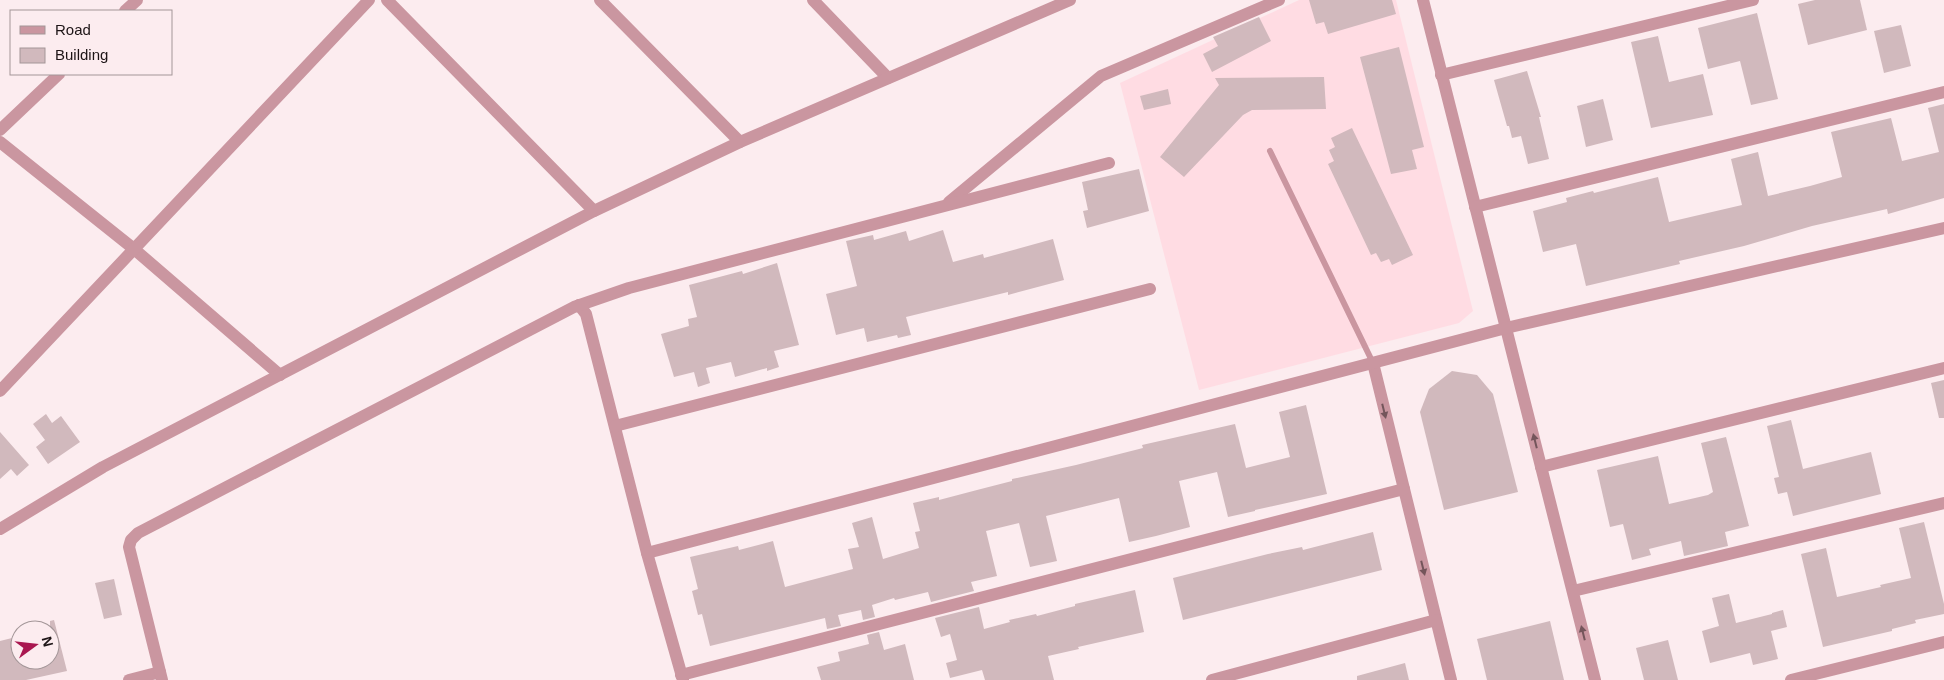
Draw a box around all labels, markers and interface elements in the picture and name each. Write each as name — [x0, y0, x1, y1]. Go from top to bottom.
legend — [10, 10, 172, 75]
text: Road — [55, 21, 91, 38]
text: Building — [55, 46, 108, 63]
one-way arrow — [1381, 403, 1389, 418]
one-way arrow — [1531, 434, 1539, 449]
one-way arrow — [1420, 561, 1428, 576]
north arrow — [10, 620, 60, 670]
one-way arrow — [1579, 625, 1587, 640]
text: N — [39, 635, 57, 649]

